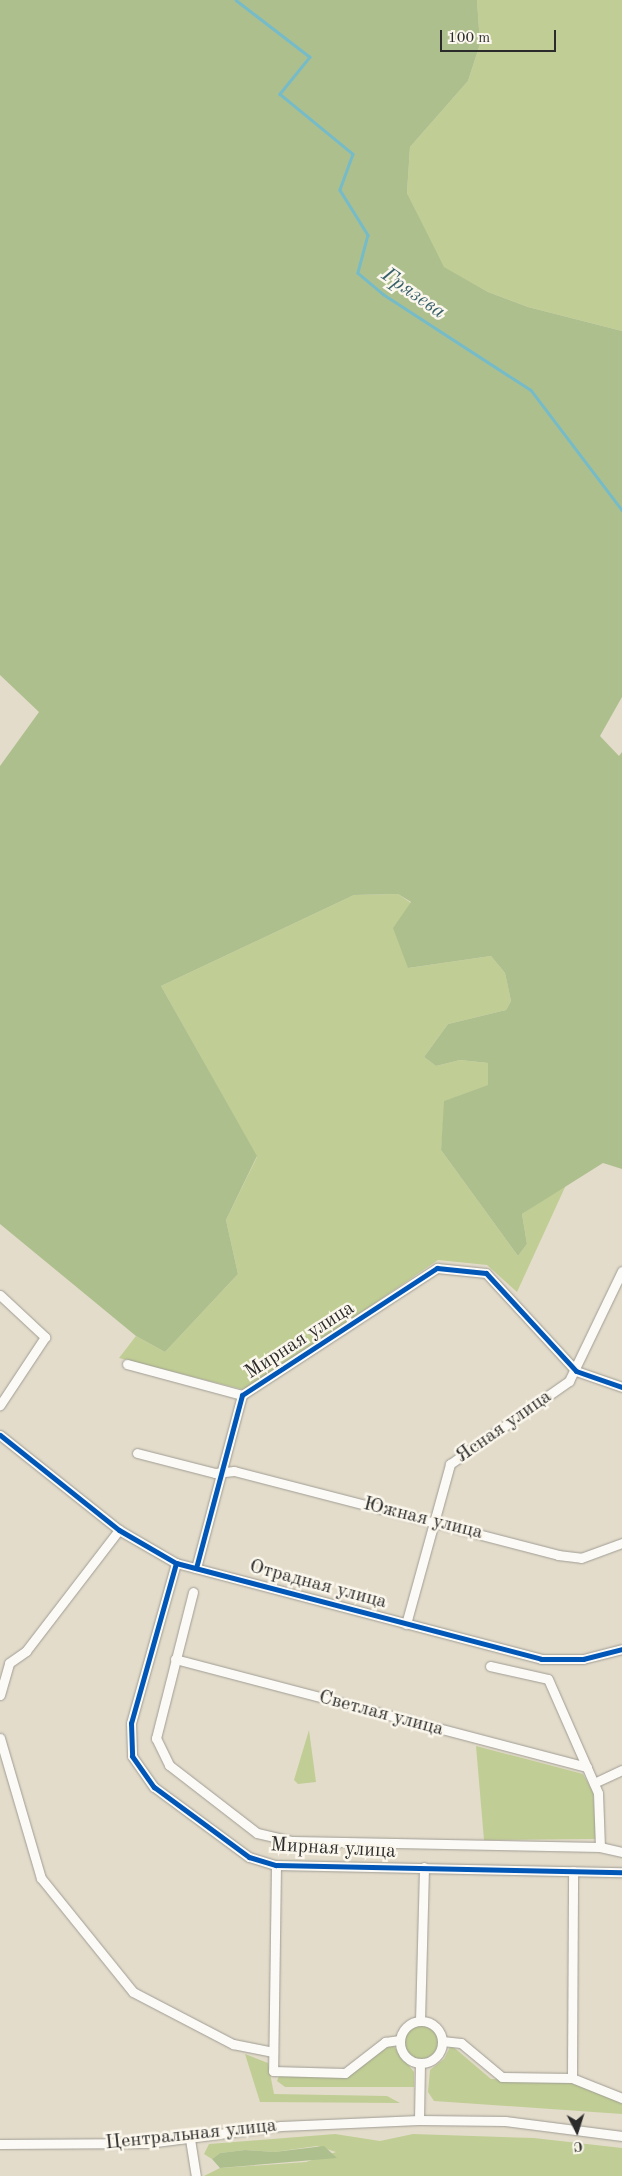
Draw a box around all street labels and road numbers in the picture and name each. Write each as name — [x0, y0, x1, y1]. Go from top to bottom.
street label: Мирная улица — [241, 1297, 359, 1385]
street label: Ясная улица — [451, 1385, 557, 1469]
street label: Южная улица — [361, 1493, 485, 1545]
street label: Отрадная улица — [247, 1555, 389, 1615]
street label: Светлая улица — [316, 1686, 446, 1742]
street label: Мирная улица — [270, 1834, 396, 1864]
street label: Центральная улица — [104, 2114, 278, 2156]

